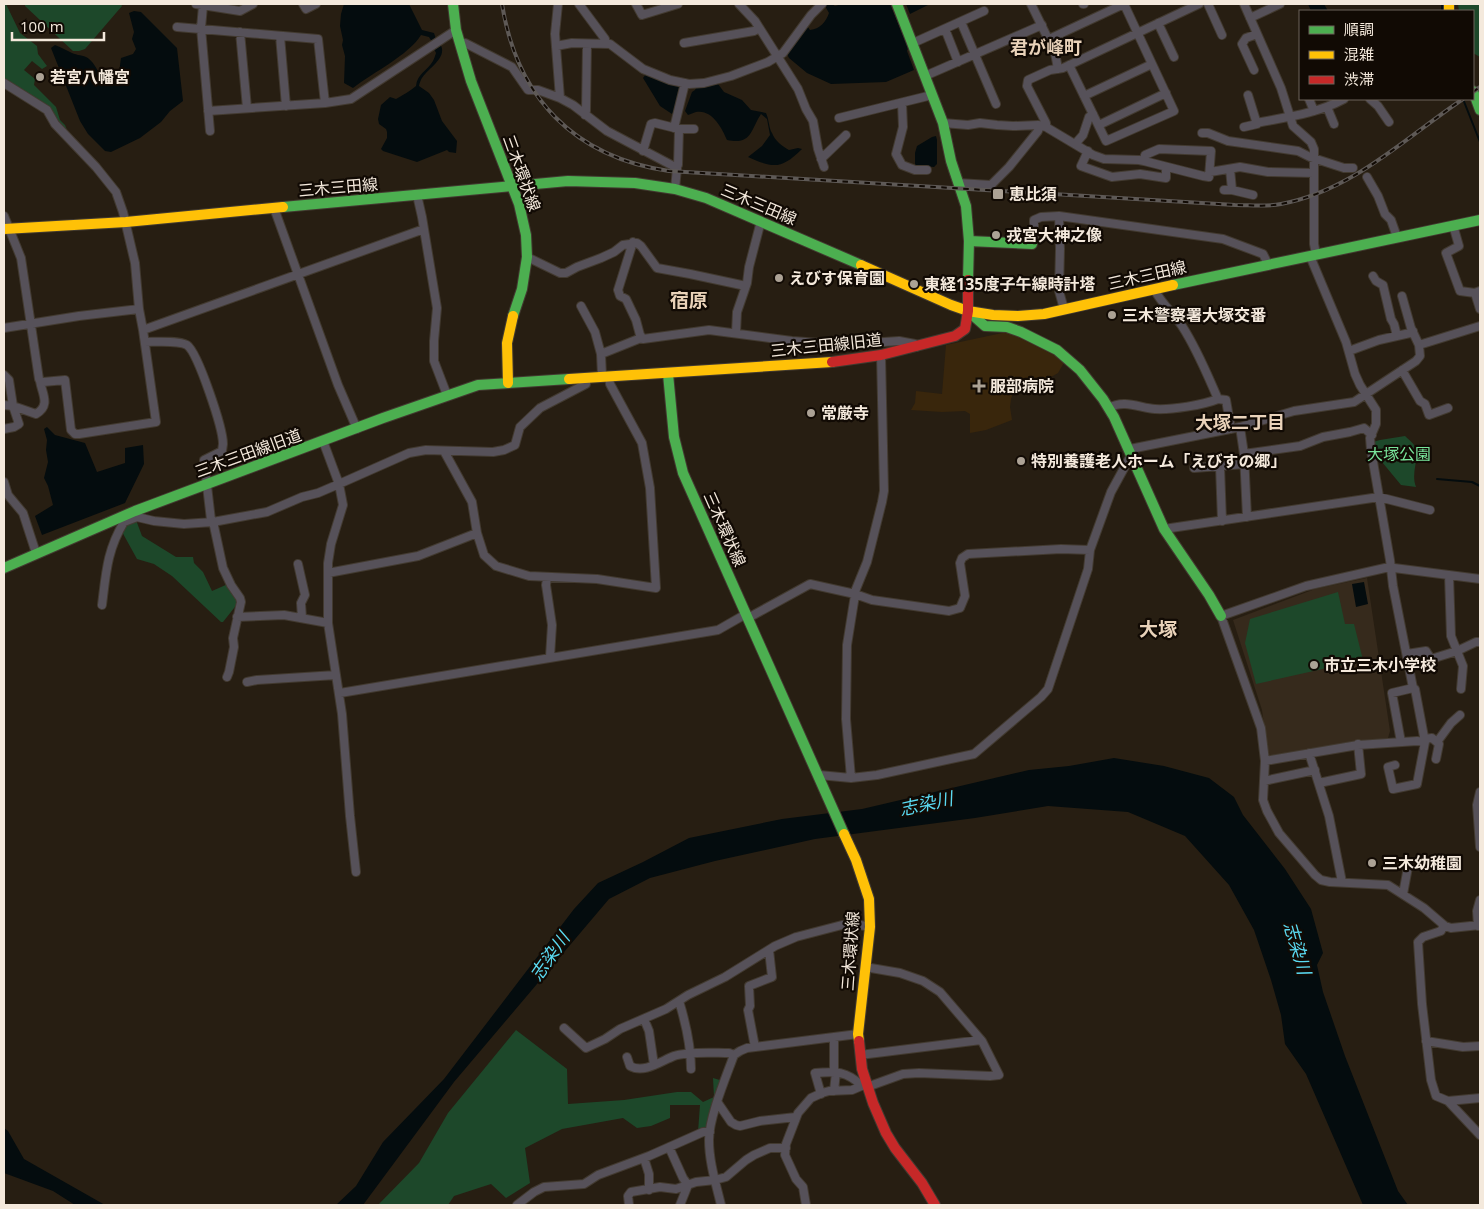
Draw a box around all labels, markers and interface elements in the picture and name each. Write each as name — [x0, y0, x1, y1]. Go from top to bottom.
scale bar — [12, 10, 105, 42]
legend — [1299, 10, 1474, 100]
text: 100 m — [20, 16, 64, 36]
text: 順調 — [1344, 19, 1374, 39]
district label: 君が峰町 — [1010, 35, 1082, 59]
text: 混雑 — [1344, 44, 1374, 64]
place label: 若宮八幡宮 — [50, 66, 130, 88]
text: 渋滞 — [1344, 69, 1374, 89]
marker: 若宮八幡宮 — [34, 71, 46, 83]
street label: 三木環状線 — [498, 132, 546, 214]
street label: 三木三田線 — [297, 173, 379, 201]
street label: 三木三田線 — [718, 178, 800, 230]
place label: 恵比須 — [1009, 183, 1057, 205]
marker: 恵比須 — [991, 187, 1005, 201]
place label: 戎宮大神之像 — [1006, 224, 1102, 246]
marker: 戎宮大神之像 — [990, 229, 1002, 241]
street label: 三木三田線 — [1106, 255, 1188, 295]
place label: えびす保育園 — [789, 267, 885, 289]
marker: えびす保育園 — [773, 272, 785, 284]
place label: 東経135度子午線時計塔 — [924, 273, 1095, 295]
marker: 東経135度子午線時計塔 — [908, 278, 920, 290]
district label: 宿原 — [670, 287, 708, 313]
place label: 三木警察署大塚交番 — [1122, 304, 1266, 326]
marker: 三木警察署大塚交番 — [1106, 309, 1118, 321]
street label: 三木三田線旧道 — [769, 328, 883, 362]
place label: 服部病院 — [990, 375, 1054, 397]
marker: 服部病院 — [972, 379, 986, 393]
place label: 常厳寺 — [821, 402, 869, 424]
marker: 常厳寺 — [805, 407, 817, 419]
district label: 大塚二丁目 — [1195, 410, 1285, 434]
street label: 三木三田線旧道 — [192, 424, 304, 482]
park label: 大塚公園 — [1367, 443, 1431, 465]
place label: 特別養護老人ホーム「えびすの郷」 — [1031, 450, 1287, 472]
marker: 特別養護老人ホーム「えびすの郷」 — [1015, 455, 1027, 467]
street label: 三木環状線 — [699, 488, 751, 570]
district label: 大塚 — [1139, 616, 1177, 642]
place label: 市立三木小学校 — [1324, 654, 1436, 676]
marker: 市立三木小学校 — [1308, 659, 1320, 671]
water label: 志染川 — [897, 785, 957, 820]
place label: 三木幼稚園 — [1382, 852, 1462, 874]
marker: 三木幼稚園 — [1366, 857, 1378, 869]
street label: 三木環状線 — [836, 910, 864, 992]
water label: 志染川 — [1279, 919, 1318, 979]
water label: 志染川 — [524, 925, 575, 985]

